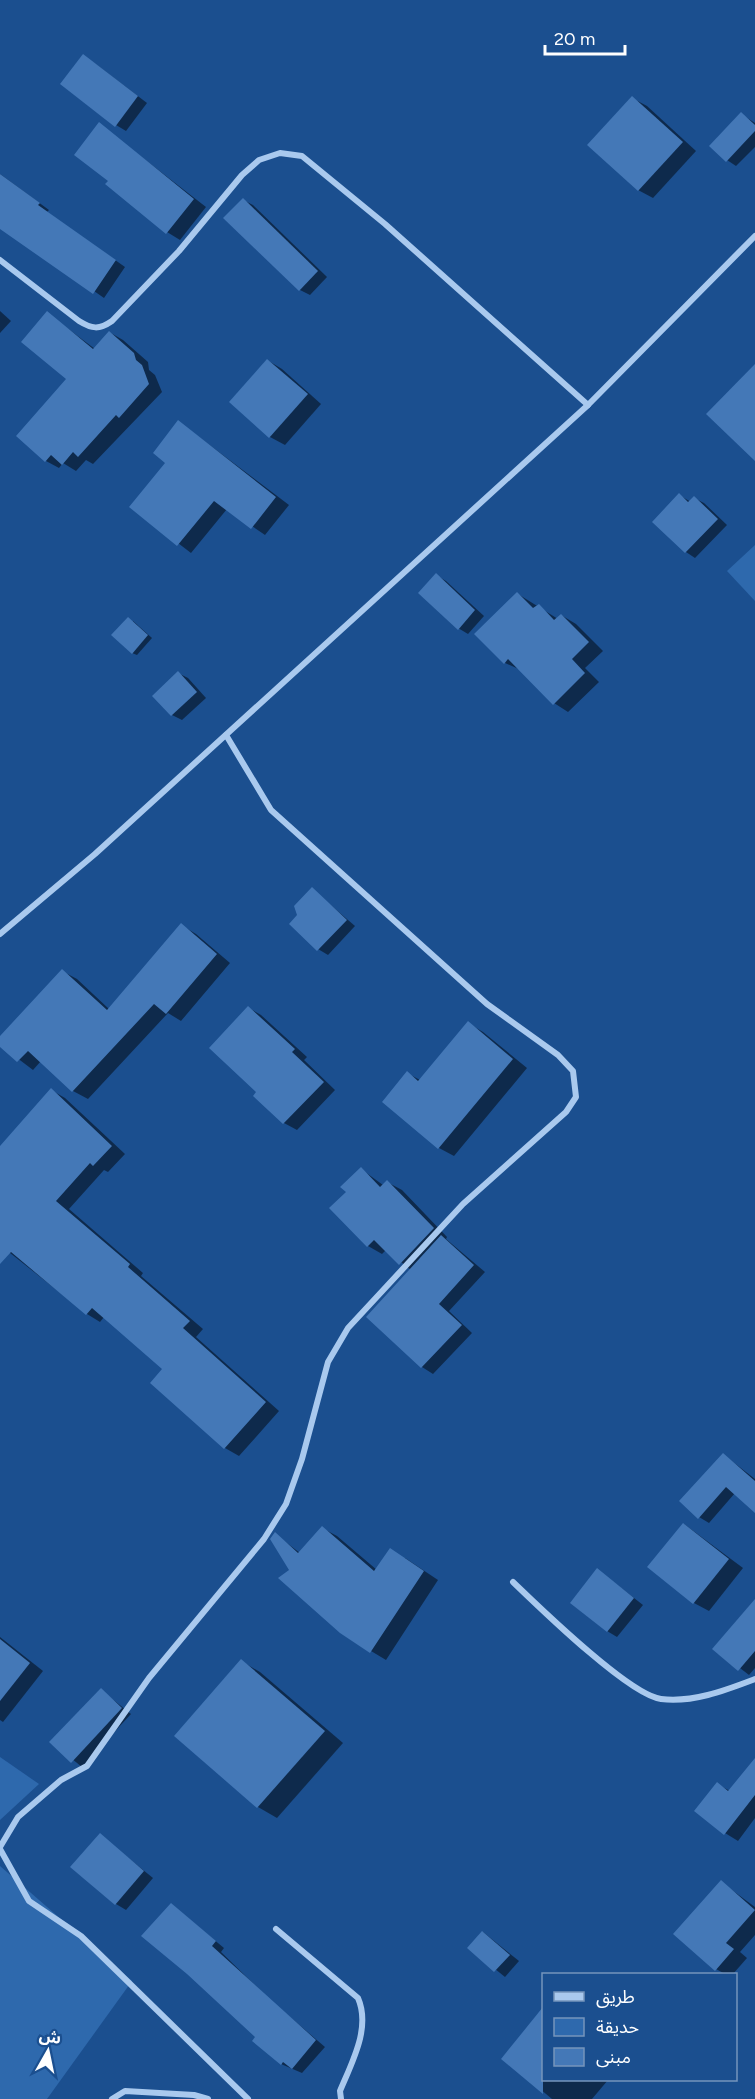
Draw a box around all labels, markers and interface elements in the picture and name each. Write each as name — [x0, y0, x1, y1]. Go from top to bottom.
scale bar — [545, 18, 624, 56]
text: 20 m — [554, 28, 595, 50]
legend — [542, 1973, 737, 2081]
text: طريق — [596, 1986, 635, 2008]
text: حديقة — [596, 2016, 639, 2038]
north arrow — [18, 2021, 78, 2081]
text: ش — [38, 2026, 63, 2048]
text: مبنى — [596, 2046, 631, 2068]

